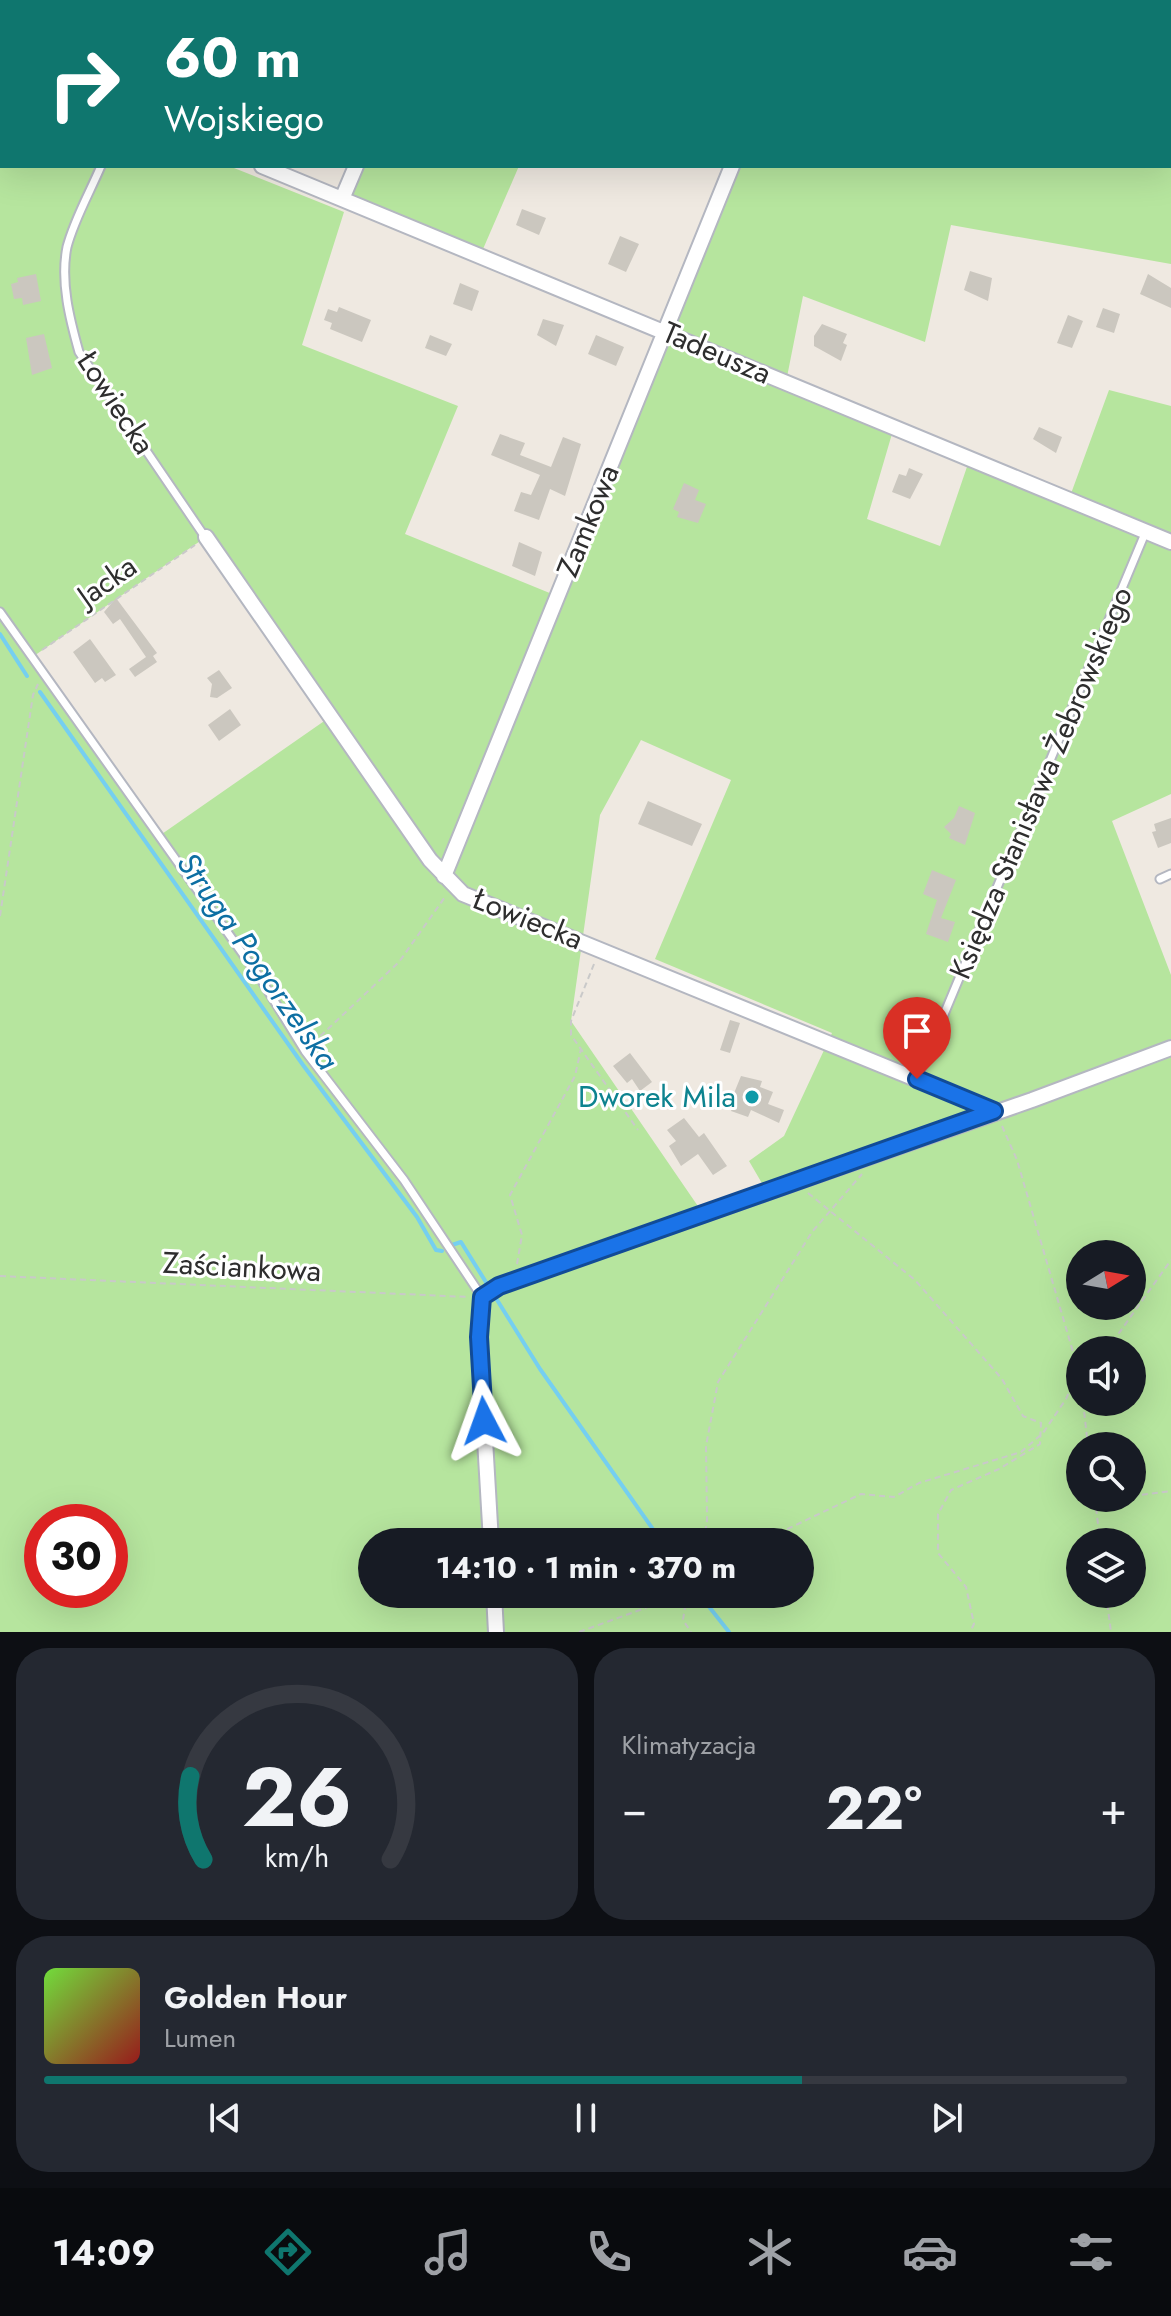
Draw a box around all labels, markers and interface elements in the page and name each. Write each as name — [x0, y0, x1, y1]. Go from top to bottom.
text: 60 m — [164, 17, 301, 98]
icon: right — [32, 32, 136, 136]
text: Wojskiego — [164, 92, 324, 144]
street label: Tadeusza — [656, 310, 778, 395]
street label: Łowiecka — [67, 342, 166, 463]
street label: Zamkowa — [546, 458, 630, 583]
street label: Jacka — [65, 545, 145, 619]
street label: Księdza Stanisława Żebrowskiego — [938, 580, 1143, 986]
water label: Struga Pogorzelska — [166, 843, 351, 1080]
street label: Łowiecka — [466, 877, 590, 960]
pin — [883, 997, 951, 1079]
icon: arrive — [895, 1009, 939, 1053]
place label: Dworek Mila — [578, 1075, 736, 1118]
marker: Dworek Mila — [743, 1088, 761, 1106]
north arrow — [1066, 1240, 1146, 1320]
map controls — [1066, 1240, 1146, 1608]
street label: Zaściankowa — [162, 1241, 322, 1292]
button: sound — [1066, 1336, 1146, 1416]
position arrow — [442, 1379, 526, 1463]
button: search — [1066, 1432, 1146, 1512]
speed limit sign: 30 — [24, 1504, 128, 1608]
button: layers — [1066, 1528, 1146, 1608]
text: 14:10 · 1 min · 370 m — [436, 1546, 736, 1589]
text: Klimatyzacja — [622, 1726, 756, 1764]
text: 26 — [242, 1737, 352, 1857]
text: 22° — [825, 1765, 922, 1852]
text: − — [622, 1777, 647, 1841]
text: + — [1100, 1777, 1127, 1841]
text: km/h — [264, 1836, 329, 1878]
text: Golden Hour — [164, 1976, 347, 2019]
text: Lumen — [164, 2019, 236, 2057]
icon: previous — [203, 2096, 247, 2140]
icon: pause — [564, 2096, 608, 2140]
icon: next — [925, 2096, 969, 2140]
icon: directions — [260, 2224, 316, 2280]
icon: music — [420, 2224, 476, 2280]
icon: phone — [581, 2224, 637, 2280]
icon: climate — [742, 2224, 798, 2280]
icon: car — [902, 2224, 958, 2280]
icon: filters — [1063, 2224, 1119, 2280]
text: 14:09 — [52, 2226, 155, 2278]

